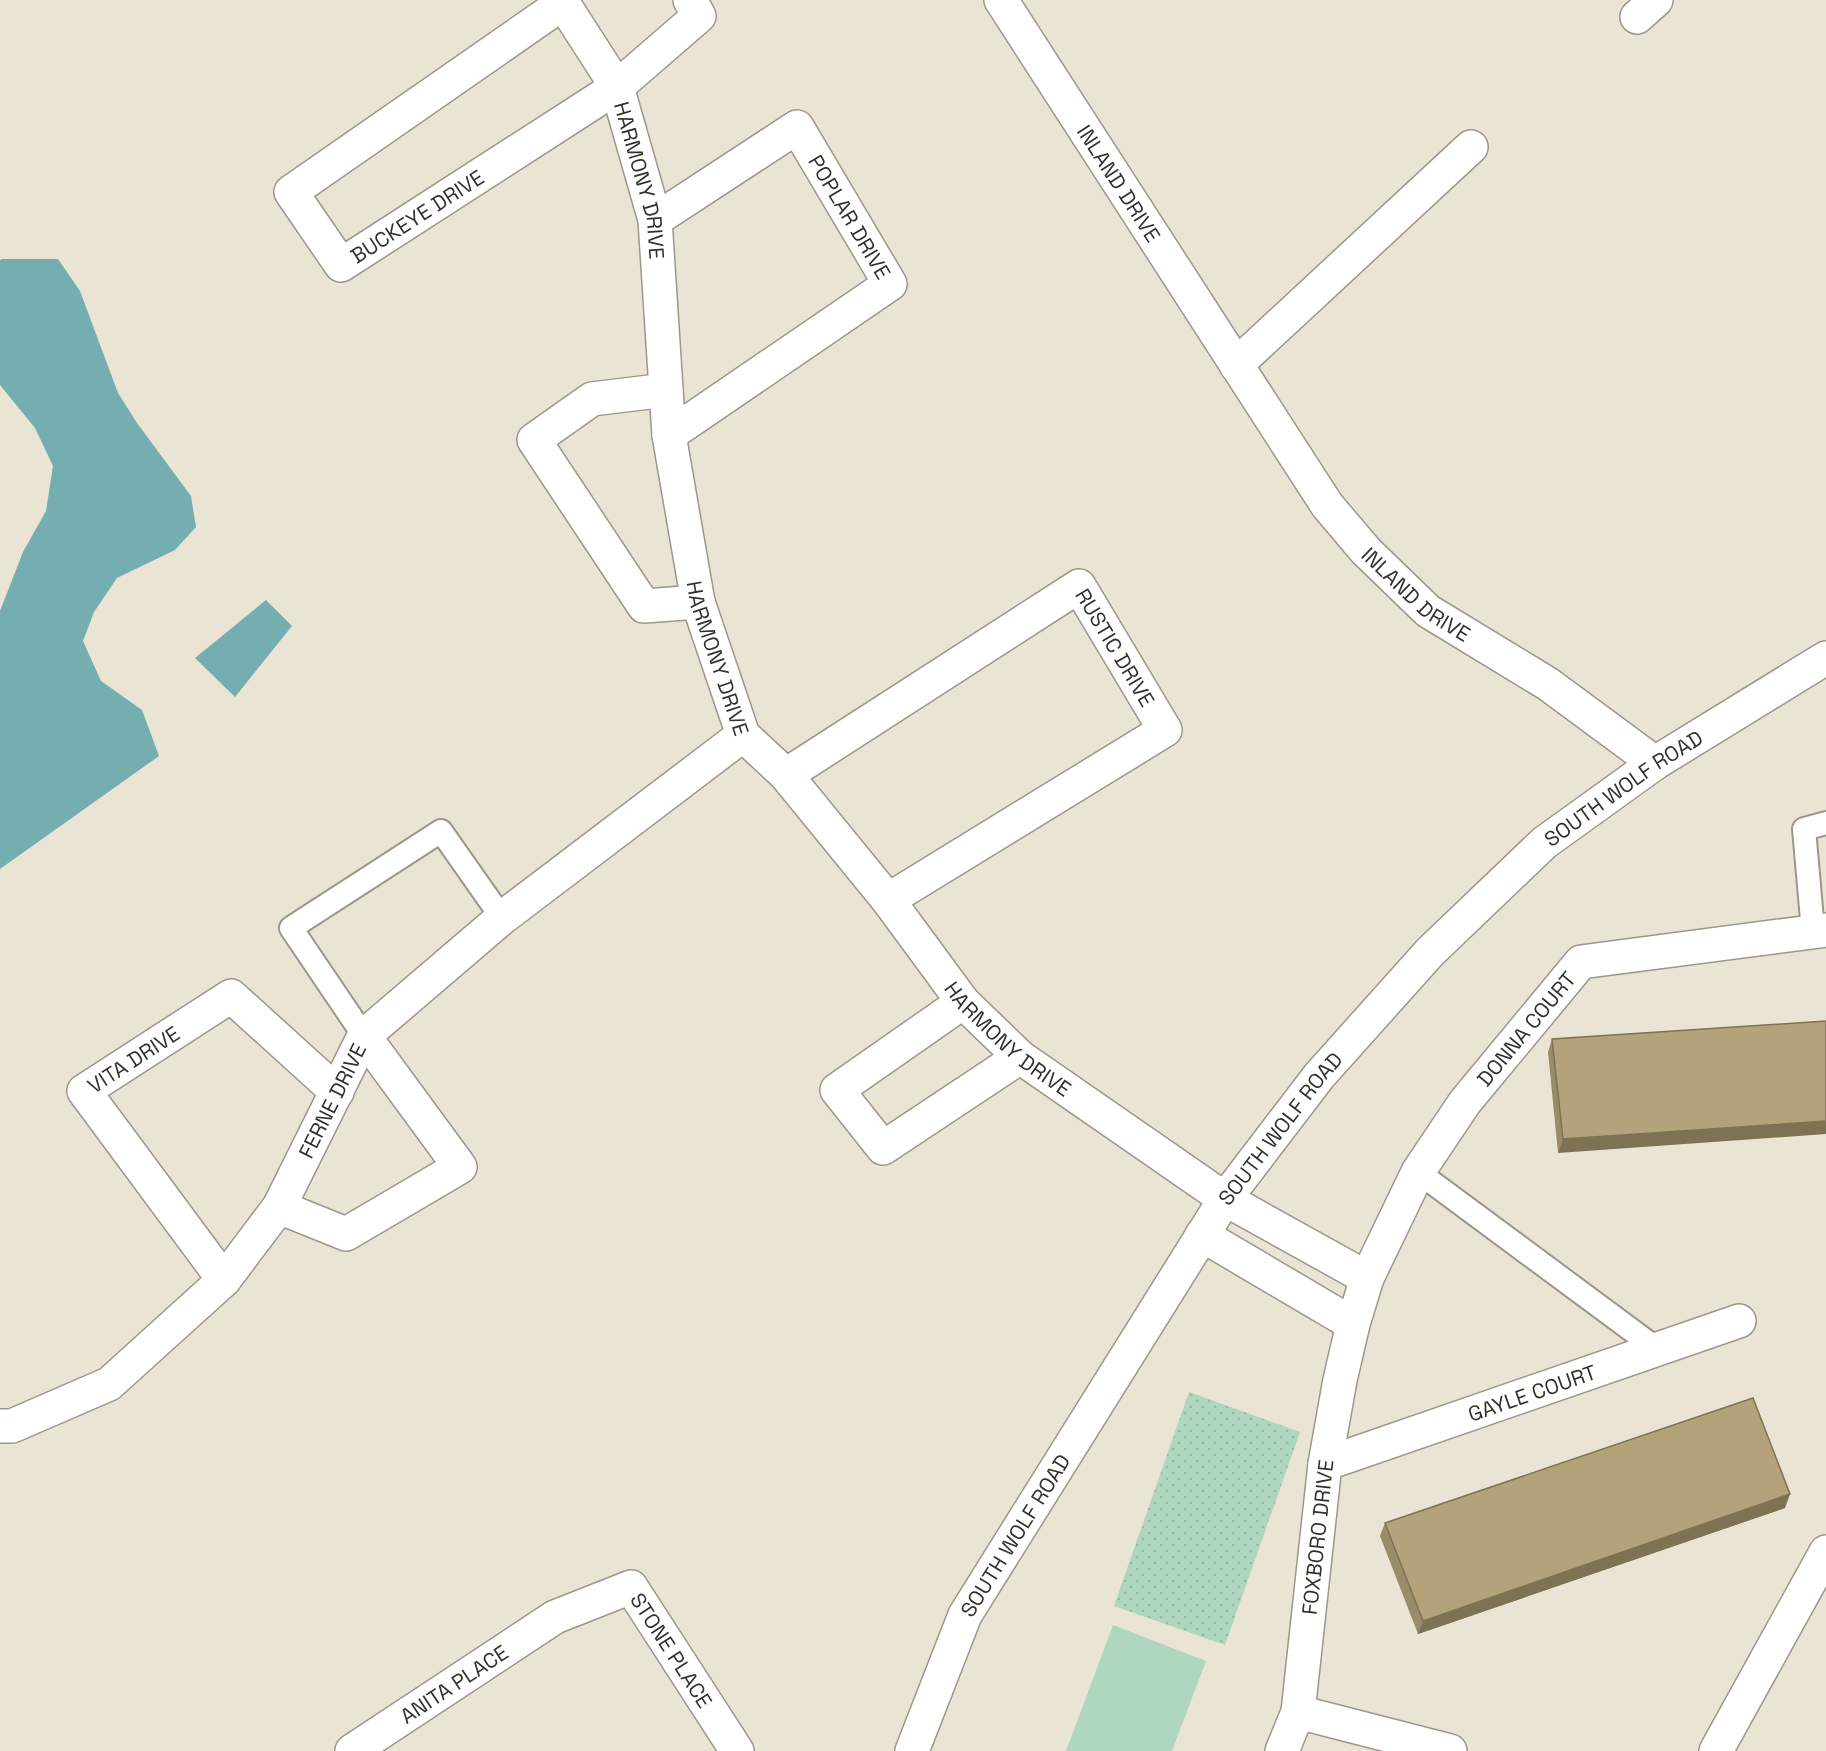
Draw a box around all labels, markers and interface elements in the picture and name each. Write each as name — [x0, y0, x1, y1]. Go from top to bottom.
street label: HARMONY DRIVE — [608, 98, 671, 260]
street label: INLAND DRIVE — [1071, 119, 1167, 247]
street label: POPLAR DRIVE — [803, 150, 897, 284]
street label: BUCKEYE DRIVE — [345, 163, 489, 269]
street label: INLAND DRIVE — [1356, 541, 1476, 647]
street label: HARMONY DRIVE — [681, 578, 756, 739]
street label: RUSTIC DRIVE — [1070, 583, 1161, 711]
street label: SOUTH WOLF ROAD — [1538, 724, 1707, 852]
street label: DONNA COURT — [1471, 965, 1581, 1091]
street label: HARMONY DRIVE — [939, 976, 1077, 1102]
street label: VITA DRIVE — [82, 1019, 185, 1099]
street label: FERNE DRIVE — [292, 1039, 372, 1162]
street label: SOUTH WOLF ROAD — [1212, 1046, 1348, 1210]
street label: GAYLE COURT — [1464, 1358, 1600, 1427]
street label: SOUTH WOLF ROAD — [954, 1449, 1076, 1622]
street label: FOXBORO DRIVE — [1295, 1458, 1339, 1616]
street label: STONE PLACE — [625, 1587, 719, 1713]
street label: ANITA PLACE — [395, 1638, 513, 1729]

